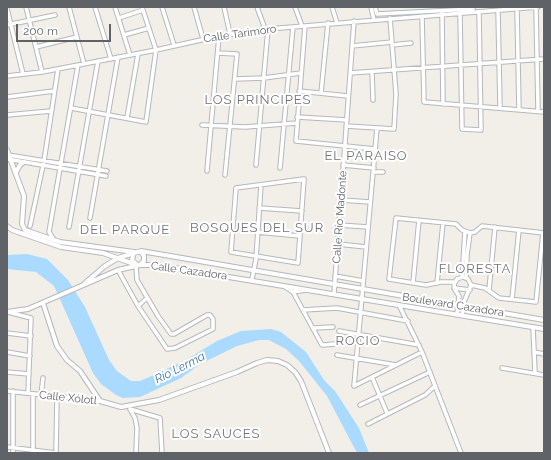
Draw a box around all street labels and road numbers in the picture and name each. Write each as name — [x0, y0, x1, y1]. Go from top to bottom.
street label: Calle Tarimoro — [203, 22, 277, 46]
street label: Calle Río Madonte — [330, 170, 350, 264]
street label: Calle Cazadora — [150, 259, 228, 283]
street label: Boulevard Cazadora — [401, 290, 505, 320]
street label: Calle Xólotl — [38, 388, 98, 408]

